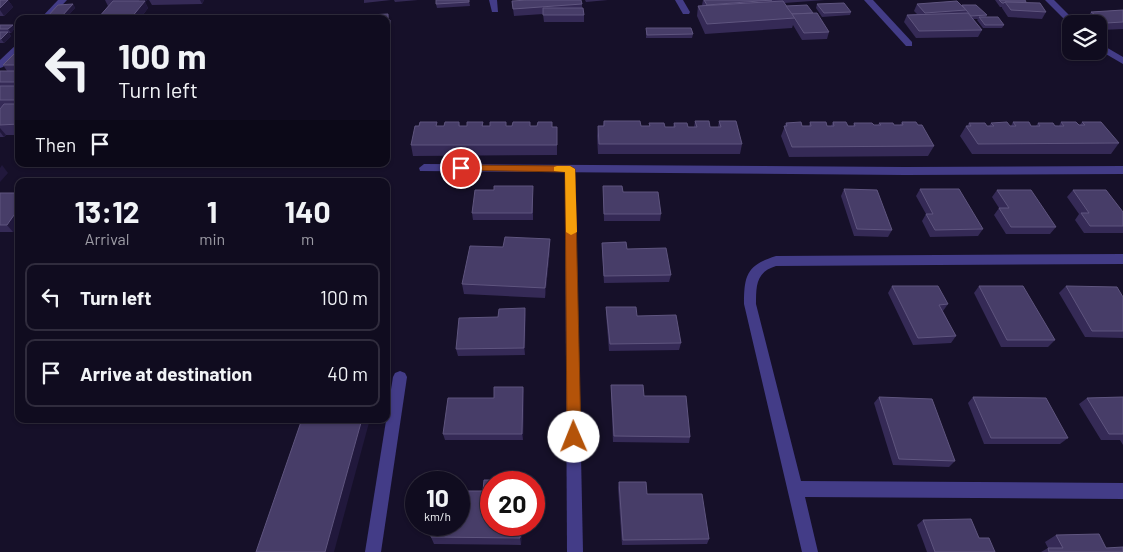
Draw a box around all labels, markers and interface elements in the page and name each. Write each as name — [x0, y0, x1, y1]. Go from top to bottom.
map controls — [1062, 15, 1107, 60]
button: layers — [1062, 15, 1107, 60]
text: 100 m — [118, 34, 207, 76]
icon: left — [35, 35, 100, 100]
text: Turn left — [118, 76, 198, 102]
icon: arrive — [86, 130, 114, 158]
text: Then — [35, 133, 76, 156]
pin — [440, 147, 482, 189]
icon: arrive — [447, 154, 475, 182]
text: 13:12 — [75, 193, 140, 229]
text: 1 — [207, 193, 217, 229]
text: 140 — [285, 193, 330, 229]
text: Arrival — [85, 229, 129, 248]
text: min — [199, 229, 225, 248]
text: m — [301, 229, 314, 248]
icon: left — [37, 283, 65, 311]
text: Turn left — [80, 286, 151, 309]
text: 100 m — [320, 286, 368, 309]
icon: arrive — [37, 359, 65, 387]
text: Arrive at destination — [80, 362, 252, 385]
text: 40 m — [327, 362, 368, 385]
position arrow — [547, 410, 599, 462]
speed limit sign: 20 — [480, 471, 545, 536]
text: 10 — [426, 482, 449, 512]
text: km/h — [424, 509, 451, 523]

